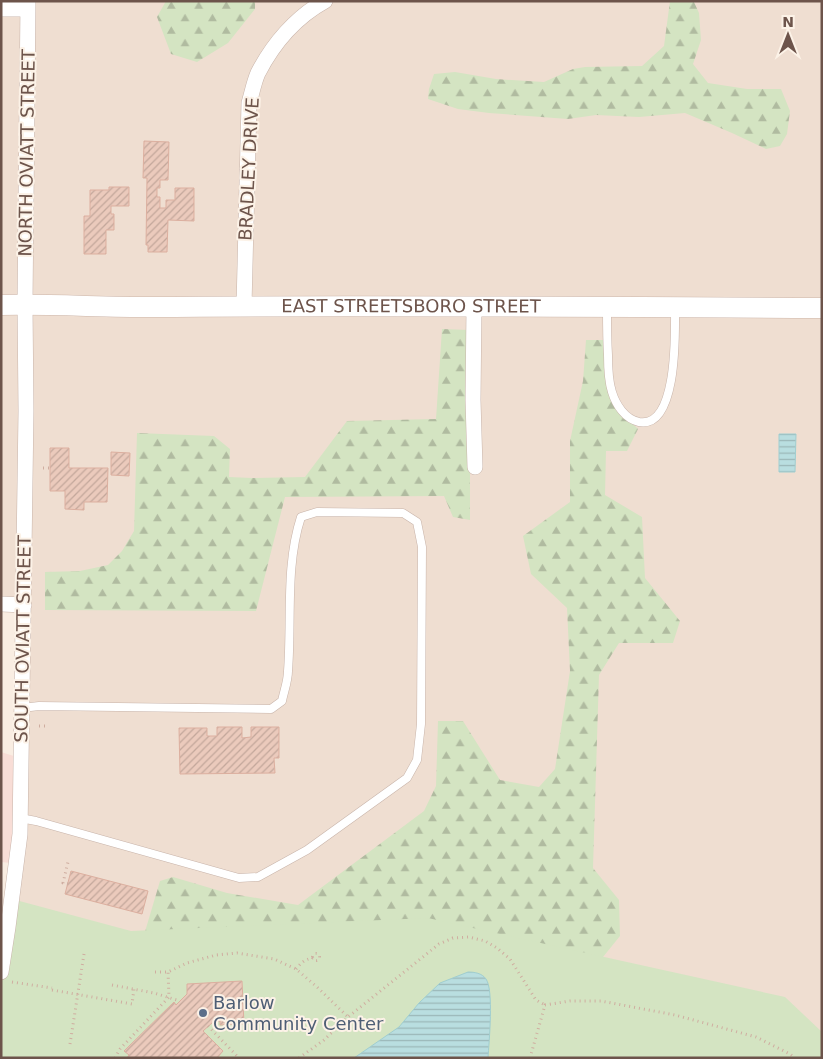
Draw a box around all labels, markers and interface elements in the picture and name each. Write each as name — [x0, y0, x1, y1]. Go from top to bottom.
north arrow — [763, 10, 813, 60]
text: N — [782, 14, 794, 30]
street label: NORTH OVIATT STREET — [14, 48, 39, 257]
street label: BRADLEY DRIVE — [234, 97, 263, 241]
street label: EAST STREETSBORO STREET — [281, 295, 542, 317]
street label: SOUTH OVIATT STREET — [10, 534, 35, 743]
place label: Barlow Community Center — [213, 992, 384, 1034]
marker: Barlow Community Center — [197, 1007, 209, 1019]

